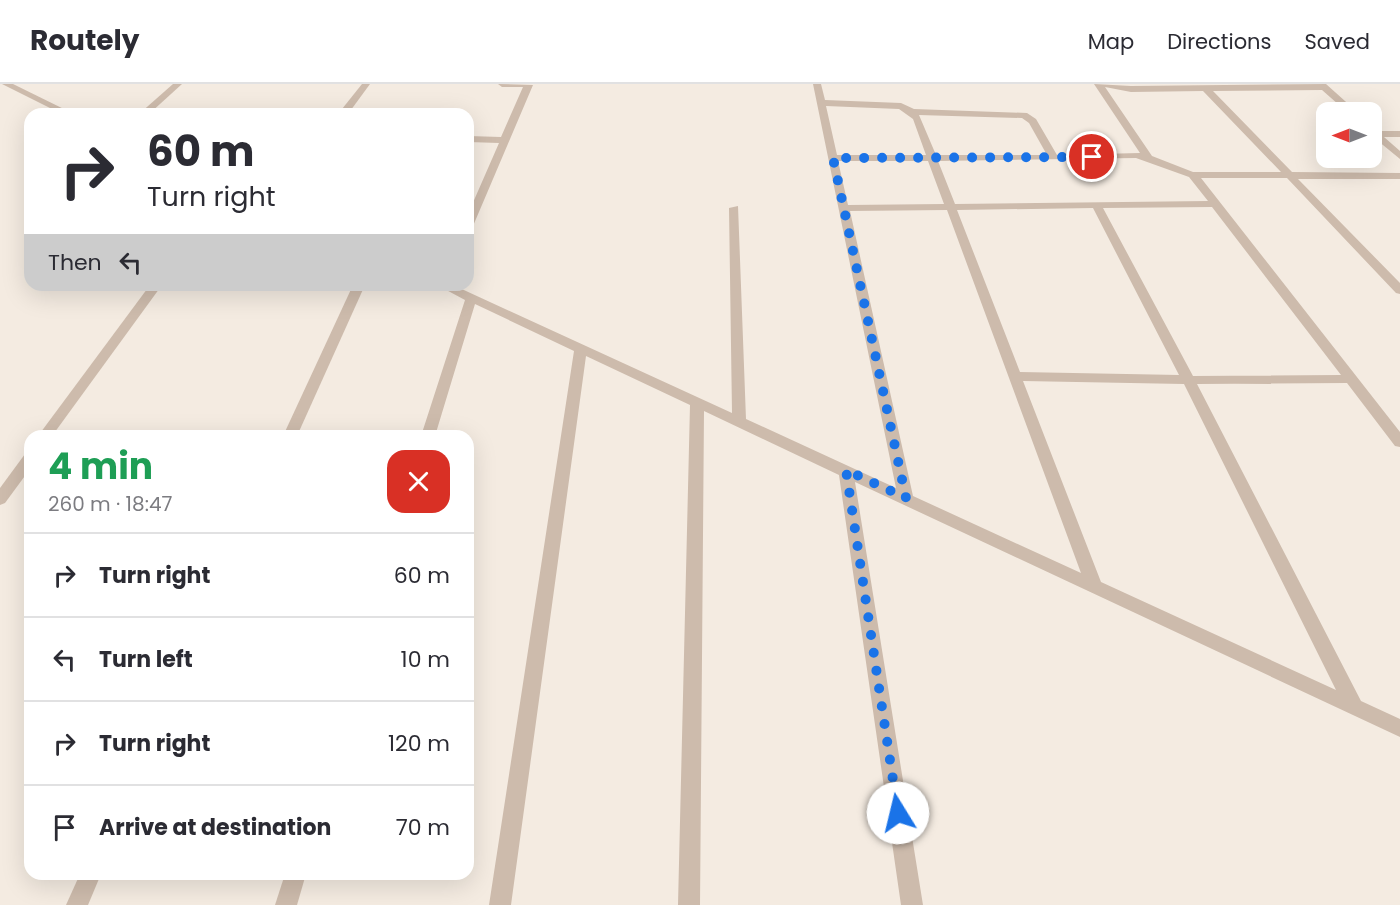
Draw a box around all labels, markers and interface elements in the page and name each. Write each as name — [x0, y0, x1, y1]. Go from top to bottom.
text: Routely — [30, 21, 140, 60]
text: Map — [1088, 27, 1134, 56]
text: Directions — [1167, 27, 1271, 56]
text: Saved — [1304, 27, 1370, 56]
north arrow — [1316, 102, 1382, 168]
map controls — [1316, 102, 1382, 168]
text: 60 m — [147, 122, 255, 181]
pin — [1066, 131, 1117, 182]
icon: right — [48, 132, 126, 210]
icon: arrive — [1075, 140, 1108, 173]
text: Turn right — [147, 178, 276, 215]
icon: left — [114, 246, 147, 279]
text: Then — [48, 247, 102, 278]
text: 4 min — [48, 441, 153, 492]
button: close — [387, 450, 450, 513]
text: 260 m · 18:47 — [48, 490, 172, 518]
icon: right — [48, 559, 81, 592]
text: Turn right — [99, 560, 210, 591]
text: 60 m — [394, 560, 450, 591]
icon: left — [48, 643, 81, 676]
text: Turn left — [99, 644, 193, 675]
text: 10 m — [401, 644, 450, 675]
icon: right — [48, 727, 81, 760]
text: Turn right — [99, 728, 210, 759]
text: 120 m — [388, 728, 450, 759]
position arrow — [866, 781, 930, 845]
icon: arrive — [48, 811, 81, 844]
text: Arrive at destination — [99, 812, 331, 843]
text: 70 m — [396, 812, 450, 843]

